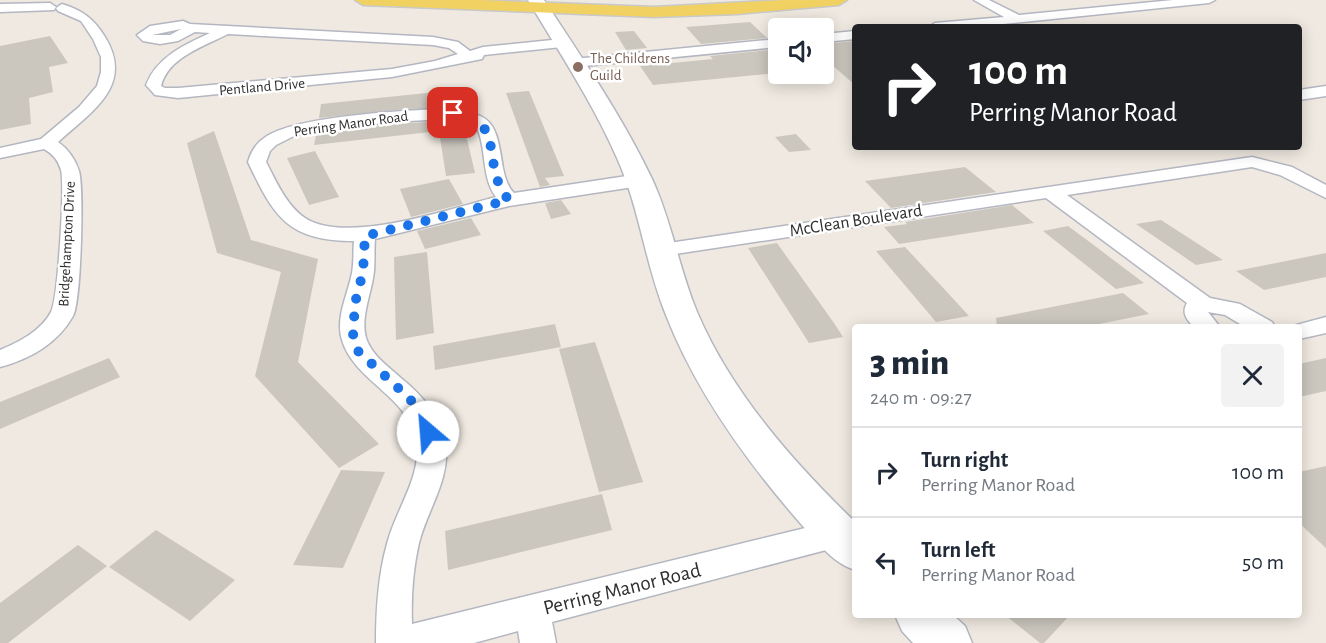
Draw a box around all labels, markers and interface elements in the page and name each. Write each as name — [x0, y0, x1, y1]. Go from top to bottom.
map controls — [768, 18, 834, 84]
button: sound — [768, 18, 834, 84]
icon: right — [870, 48, 948, 126]
text: 100 m — [969, 50, 1068, 92]
place label: The Childrens Guild — [590, 51, 670, 83]
marker: The Childrens Guild — [571, 60, 585, 74]
street label: Pentland Drive — [218, 76, 306, 98]
pin — [427, 87, 478, 138]
icon: arrive — [436, 96, 469, 129]
text: Perring Manor Road — [969, 99, 1177, 126]
street label: Perring Manor Road — [293, 109, 409, 139]
street label: Bridgehampton Drive — [56, 181, 78, 307]
street label: McClean Boulevard — [788, 202, 924, 240]
button: close — [1221, 344, 1284, 407]
text: 3 min — [870, 345, 949, 381]
text: 240 m · 09:27 — [870, 388, 972, 408]
position arrow — [396, 400, 460, 464]
text: Turn right — [921, 449, 1008, 471]
icon: right — [870, 456, 903, 489]
text: 100 m — [1232, 461, 1284, 483]
text: Perring Manor Road — [921, 475, 1075, 495]
text: Turn left — [921, 539, 995, 561]
icon: left — [870, 546, 903, 579]
text: 50 m — [1242, 551, 1284, 573]
street label: Perring Manor Road — [541, 559, 703, 619]
text: Perring Manor Road — [921, 565, 1075, 585]

